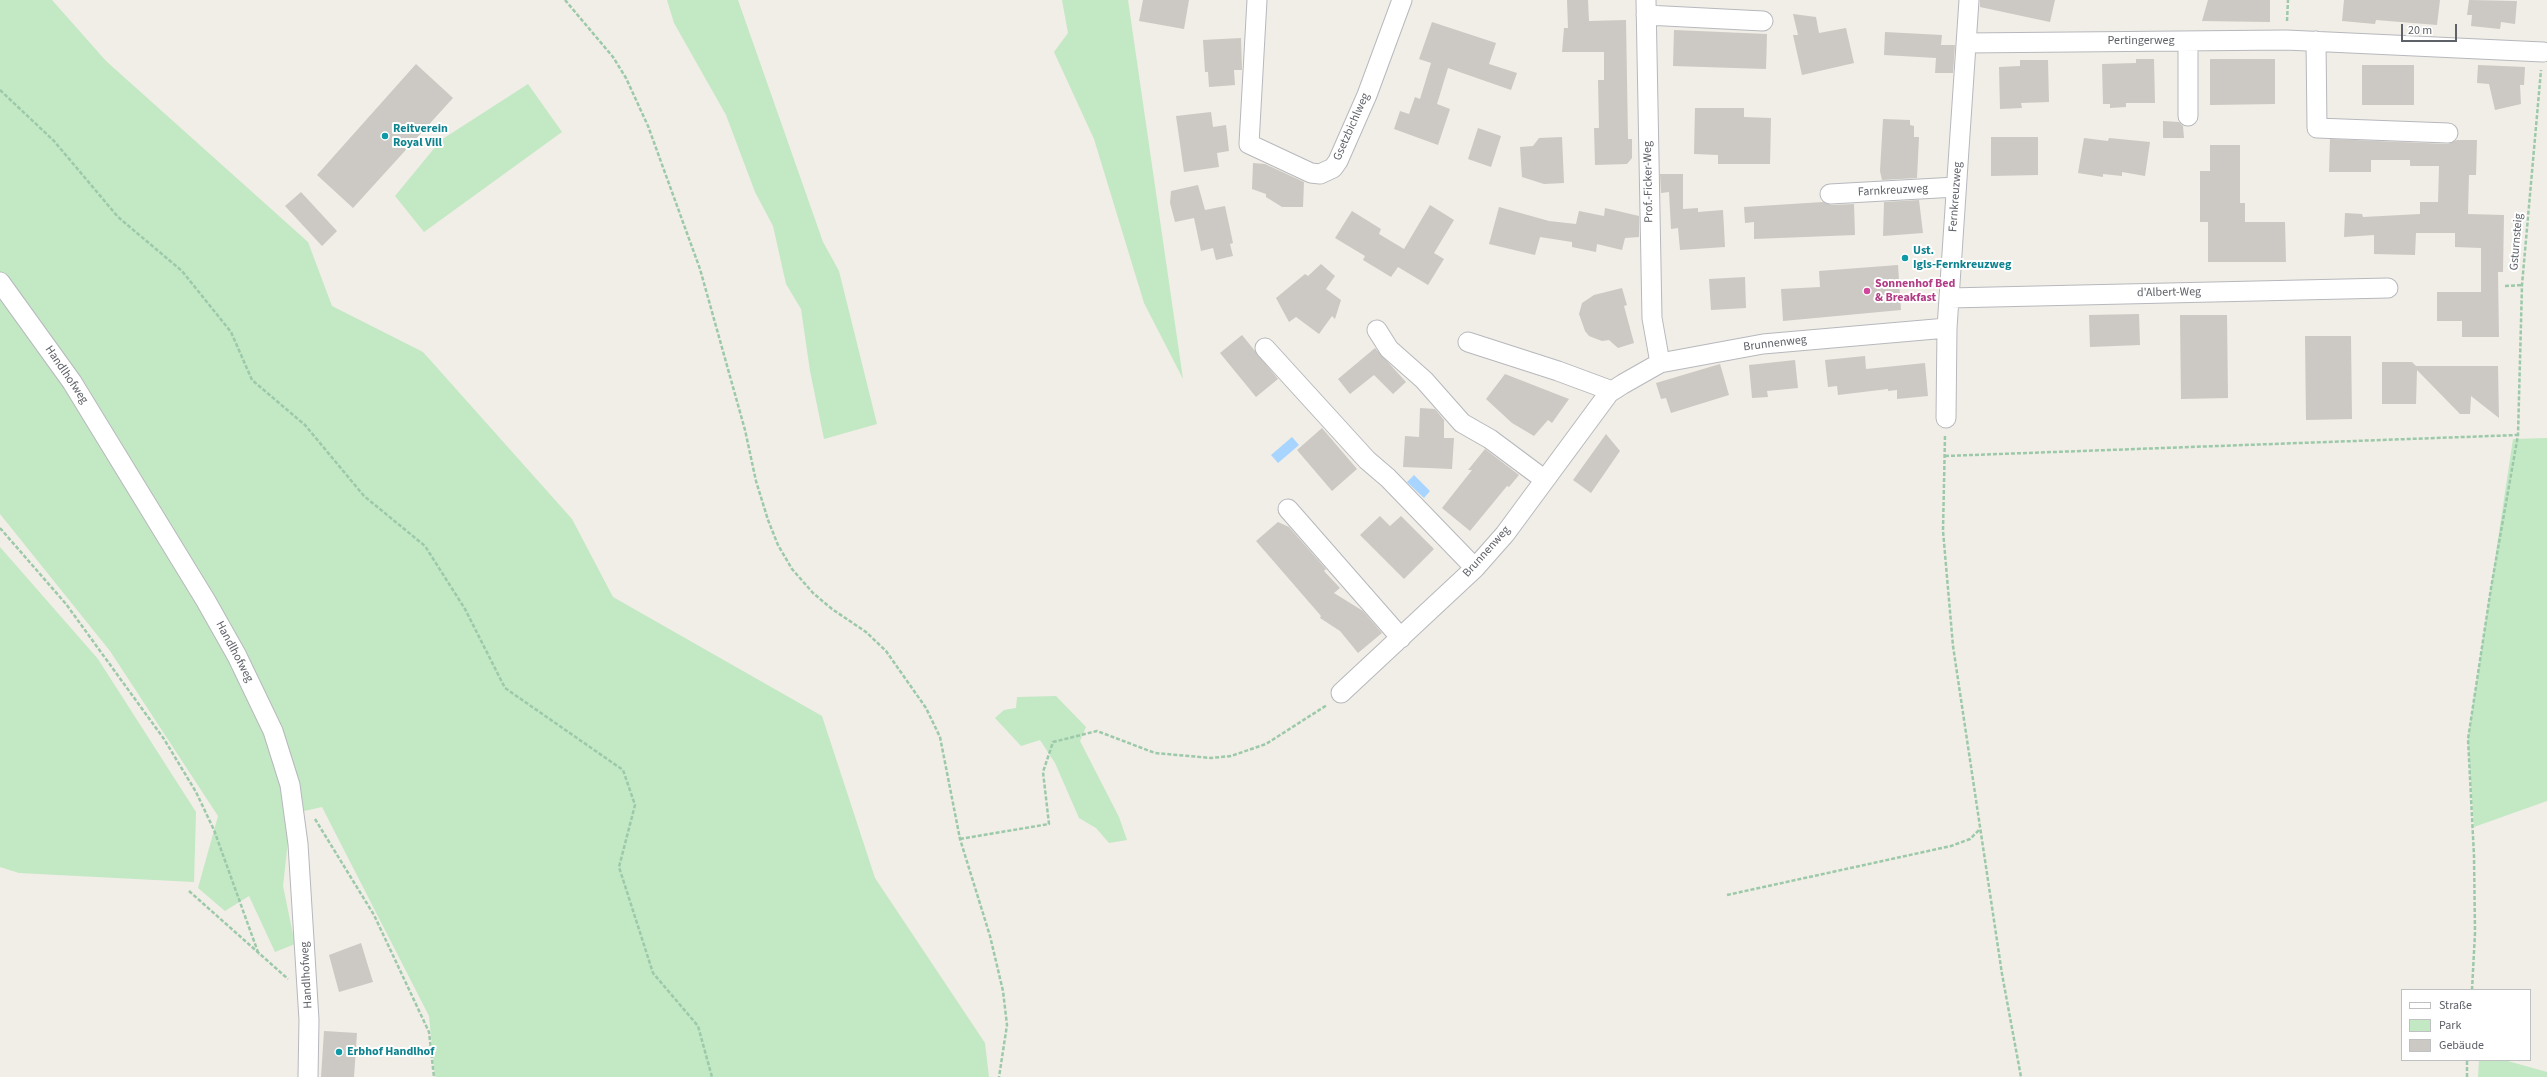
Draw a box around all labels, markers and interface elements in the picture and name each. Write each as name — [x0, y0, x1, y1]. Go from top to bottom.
scale bar — [2403, 16, 2459, 42]
text: 20 m — [2408, 22, 2432, 39]
street label: Pertingerweg — [2108, 34, 2174, 48]
street label: Gsetzbichlweg — [1331, 91, 1373, 163]
place label: Reitverein Royal Vill — [393, 122, 448, 150]
marker: Reitverein Royal Vill — [380, 131, 390, 141]
street label: Prof.-Ficker-Weg — [1641, 141, 1657, 223]
street label: Fernkreuzweg — [1946, 161, 1966, 233]
street label: Farnkreuzweg — [1858, 182, 1928, 200]
street label: Gsturnsteig — [2507, 213, 2527, 271]
place label: Ust. Igls-Fernkreuzweg — [1913, 244, 2011, 272]
marker: Ust. Igls-Fernkreuzweg — [1900, 253, 1910, 263]
place label: Sonnenhof Bed & Breakfast — [1875, 277, 1955, 305]
street label: d'Albert-Weg — [2137, 285, 2201, 301]
marker: Sonnenhof Bed & Breakfast — [1862, 286, 1872, 296]
street label: Brunnenweg — [1742, 333, 1808, 355]
street label: Handlhofweg — [41, 343, 91, 407]
street label: Brunnenweg — [1460, 523, 1514, 581]
street label: Handlhofweg — [212, 619, 256, 685]
street label: Handlhofweg — [298, 941, 316, 1009]
legend — [2401, 989, 2531, 1061]
text: Straße — [2439, 997, 2472, 1014]
text: Park — [2439, 1017, 2461, 1034]
text: Gebäude — [2439, 1037, 2484, 1054]
place label: Erbhof Handlhof — [347, 1045, 434, 1059]
marker: Erbhof Handlhof — [334, 1047, 344, 1057]

